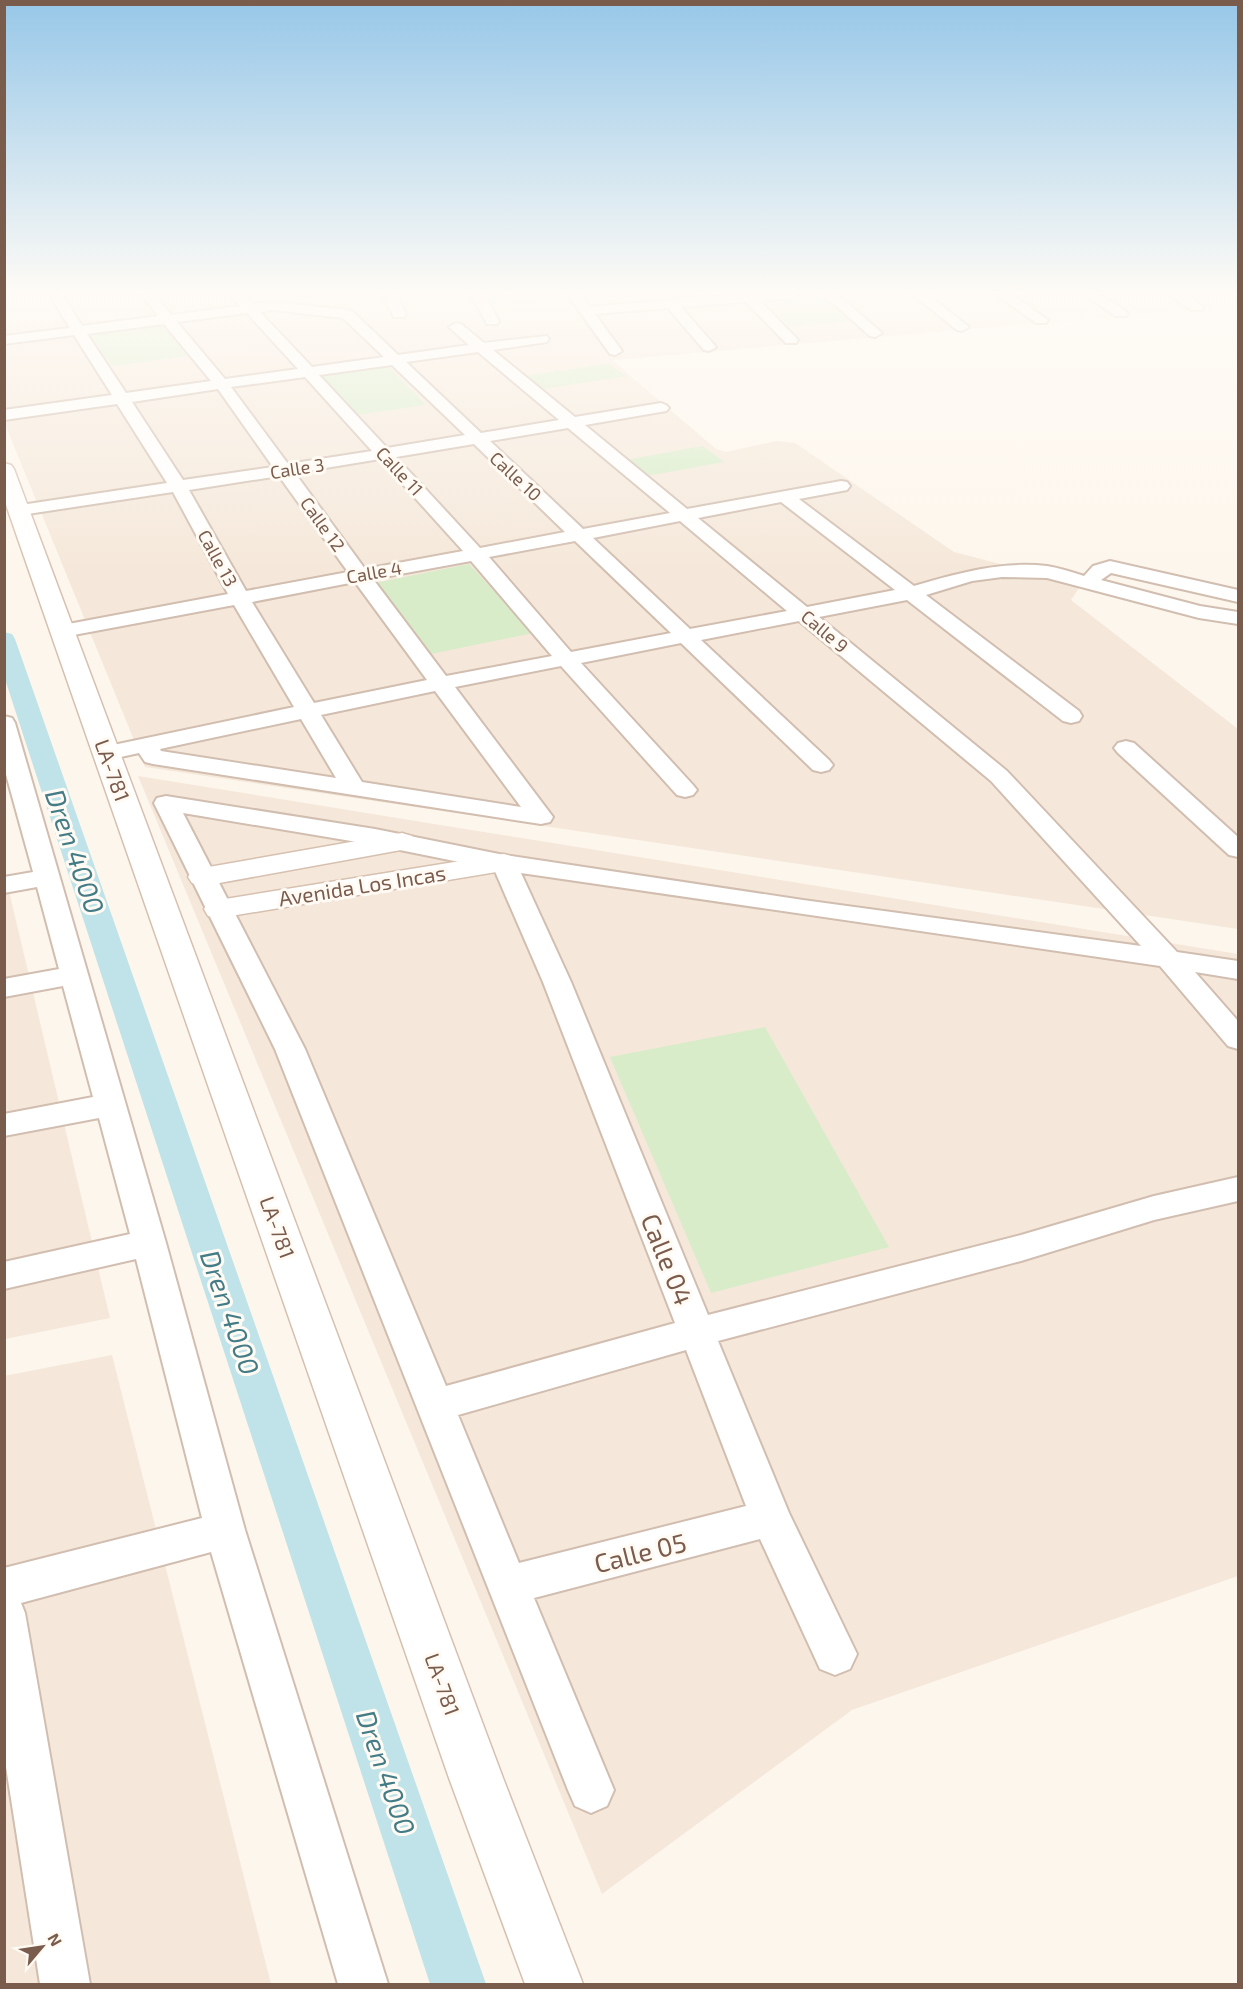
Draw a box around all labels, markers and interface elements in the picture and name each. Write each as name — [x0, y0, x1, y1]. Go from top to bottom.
street label: Calle 11 — [372, 442, 428, 500]
street label: Calle 10 — [486, 447, 546, 505]
street label: Calle 3 — [268, 453, 326, 483]
street label: Calle 12 — [296, 493, 350, 555]
street label: Calle 13 — [193, 526, 243, 590]
street label: Calle 4 — [345, 556, 403, 588]
street label: Calle 9 — [797, 605, 853, 657]
street label: LA-781 — [90, 736, 136, 804]
water label: Dren 4000 — [40, 784, 112, 918]
street label: Avenida Los Incas — [277, 859, 447, 911]
street label: LA-781 — [255, 1193, 301, 1261]
street label: Calle 04 — [636, 1209, 700, 1309]
water label: Dren 4000 — [195, 1245, 267, 1379]
street label: Calle 05 — [591, 1526, 689, 1578]
street label: LA-781 — [420, 1650, 466, 1718]
water label: Dren 4000 — [351, 1705, 423, 1839]
north arrow — [12, 1917, 72, 1977]
text: N — [44, 1930, 67, 1949]

